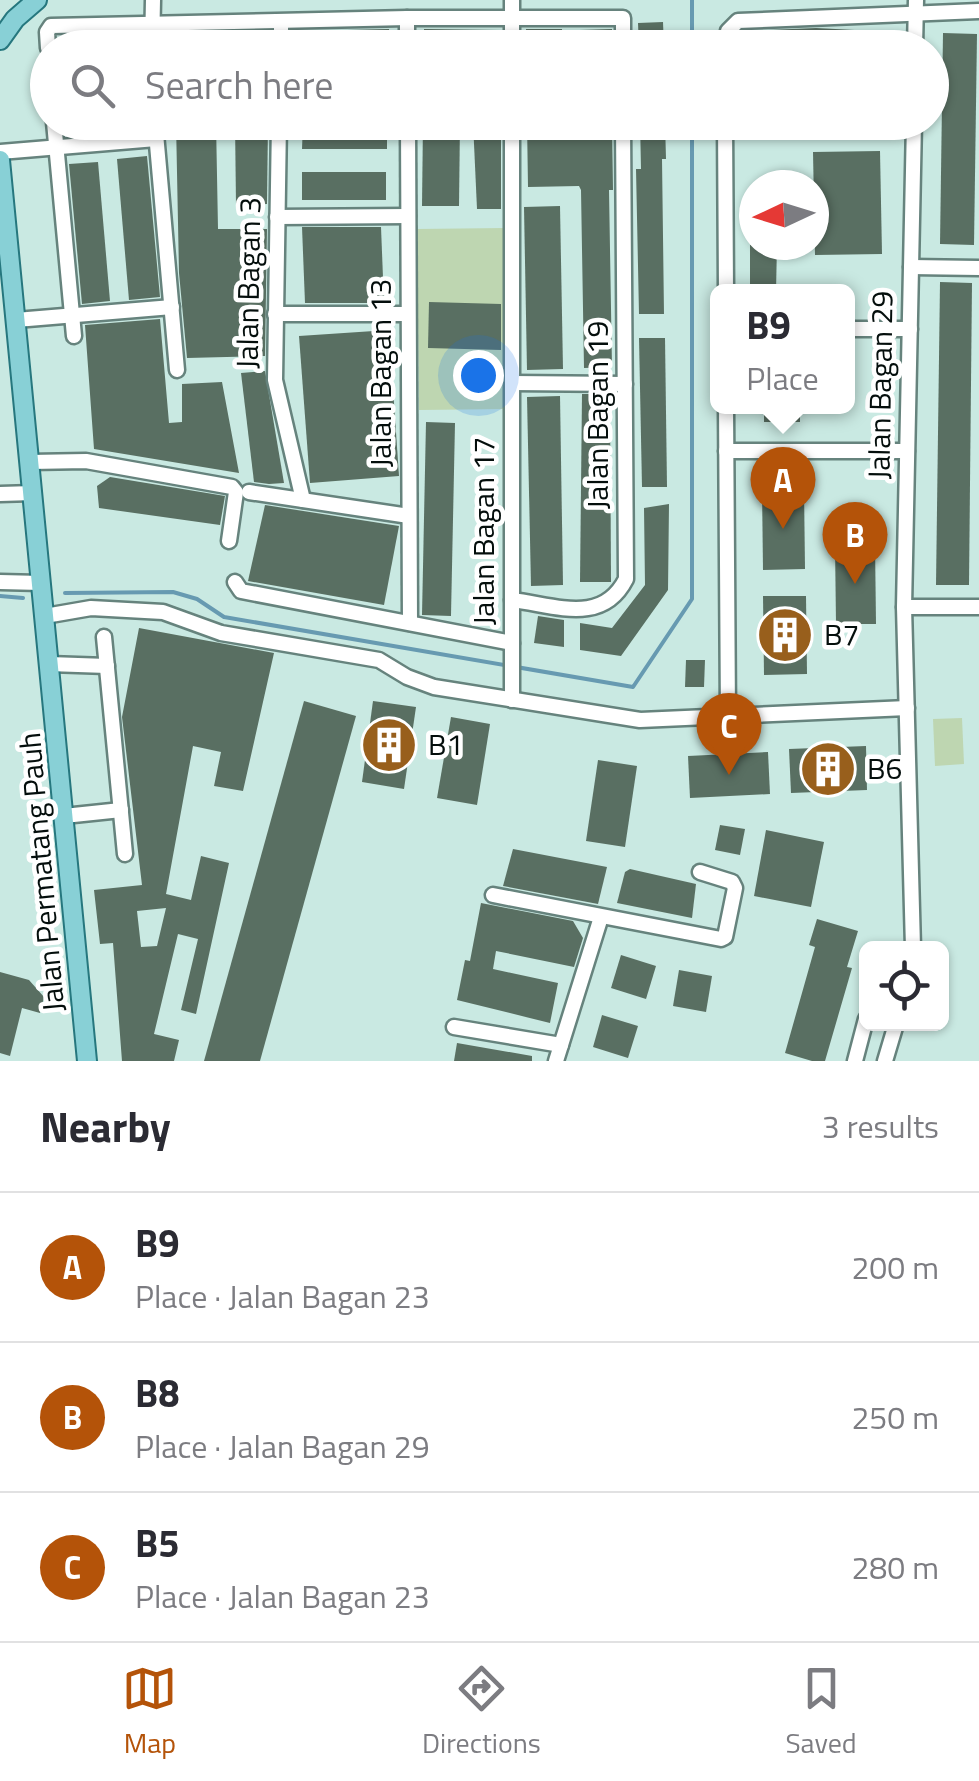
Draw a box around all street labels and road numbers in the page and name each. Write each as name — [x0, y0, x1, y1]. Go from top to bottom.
street label: Jalan Bagan 3 — [224, 197, 272, 369]
street label: Jalan Bagan 13 — [357, 279, 403, 467]
street label: Jalan Bagan 29 — [855, 290, 905, 480]
street label: Jalan Bagan 19 — [574, 321, 620, 509]
street label: Jalan Bagan 17 — [460, 437, 506, 625]
street label: Jalan Permatang Pauh — [6, 731, 76, 1014]

